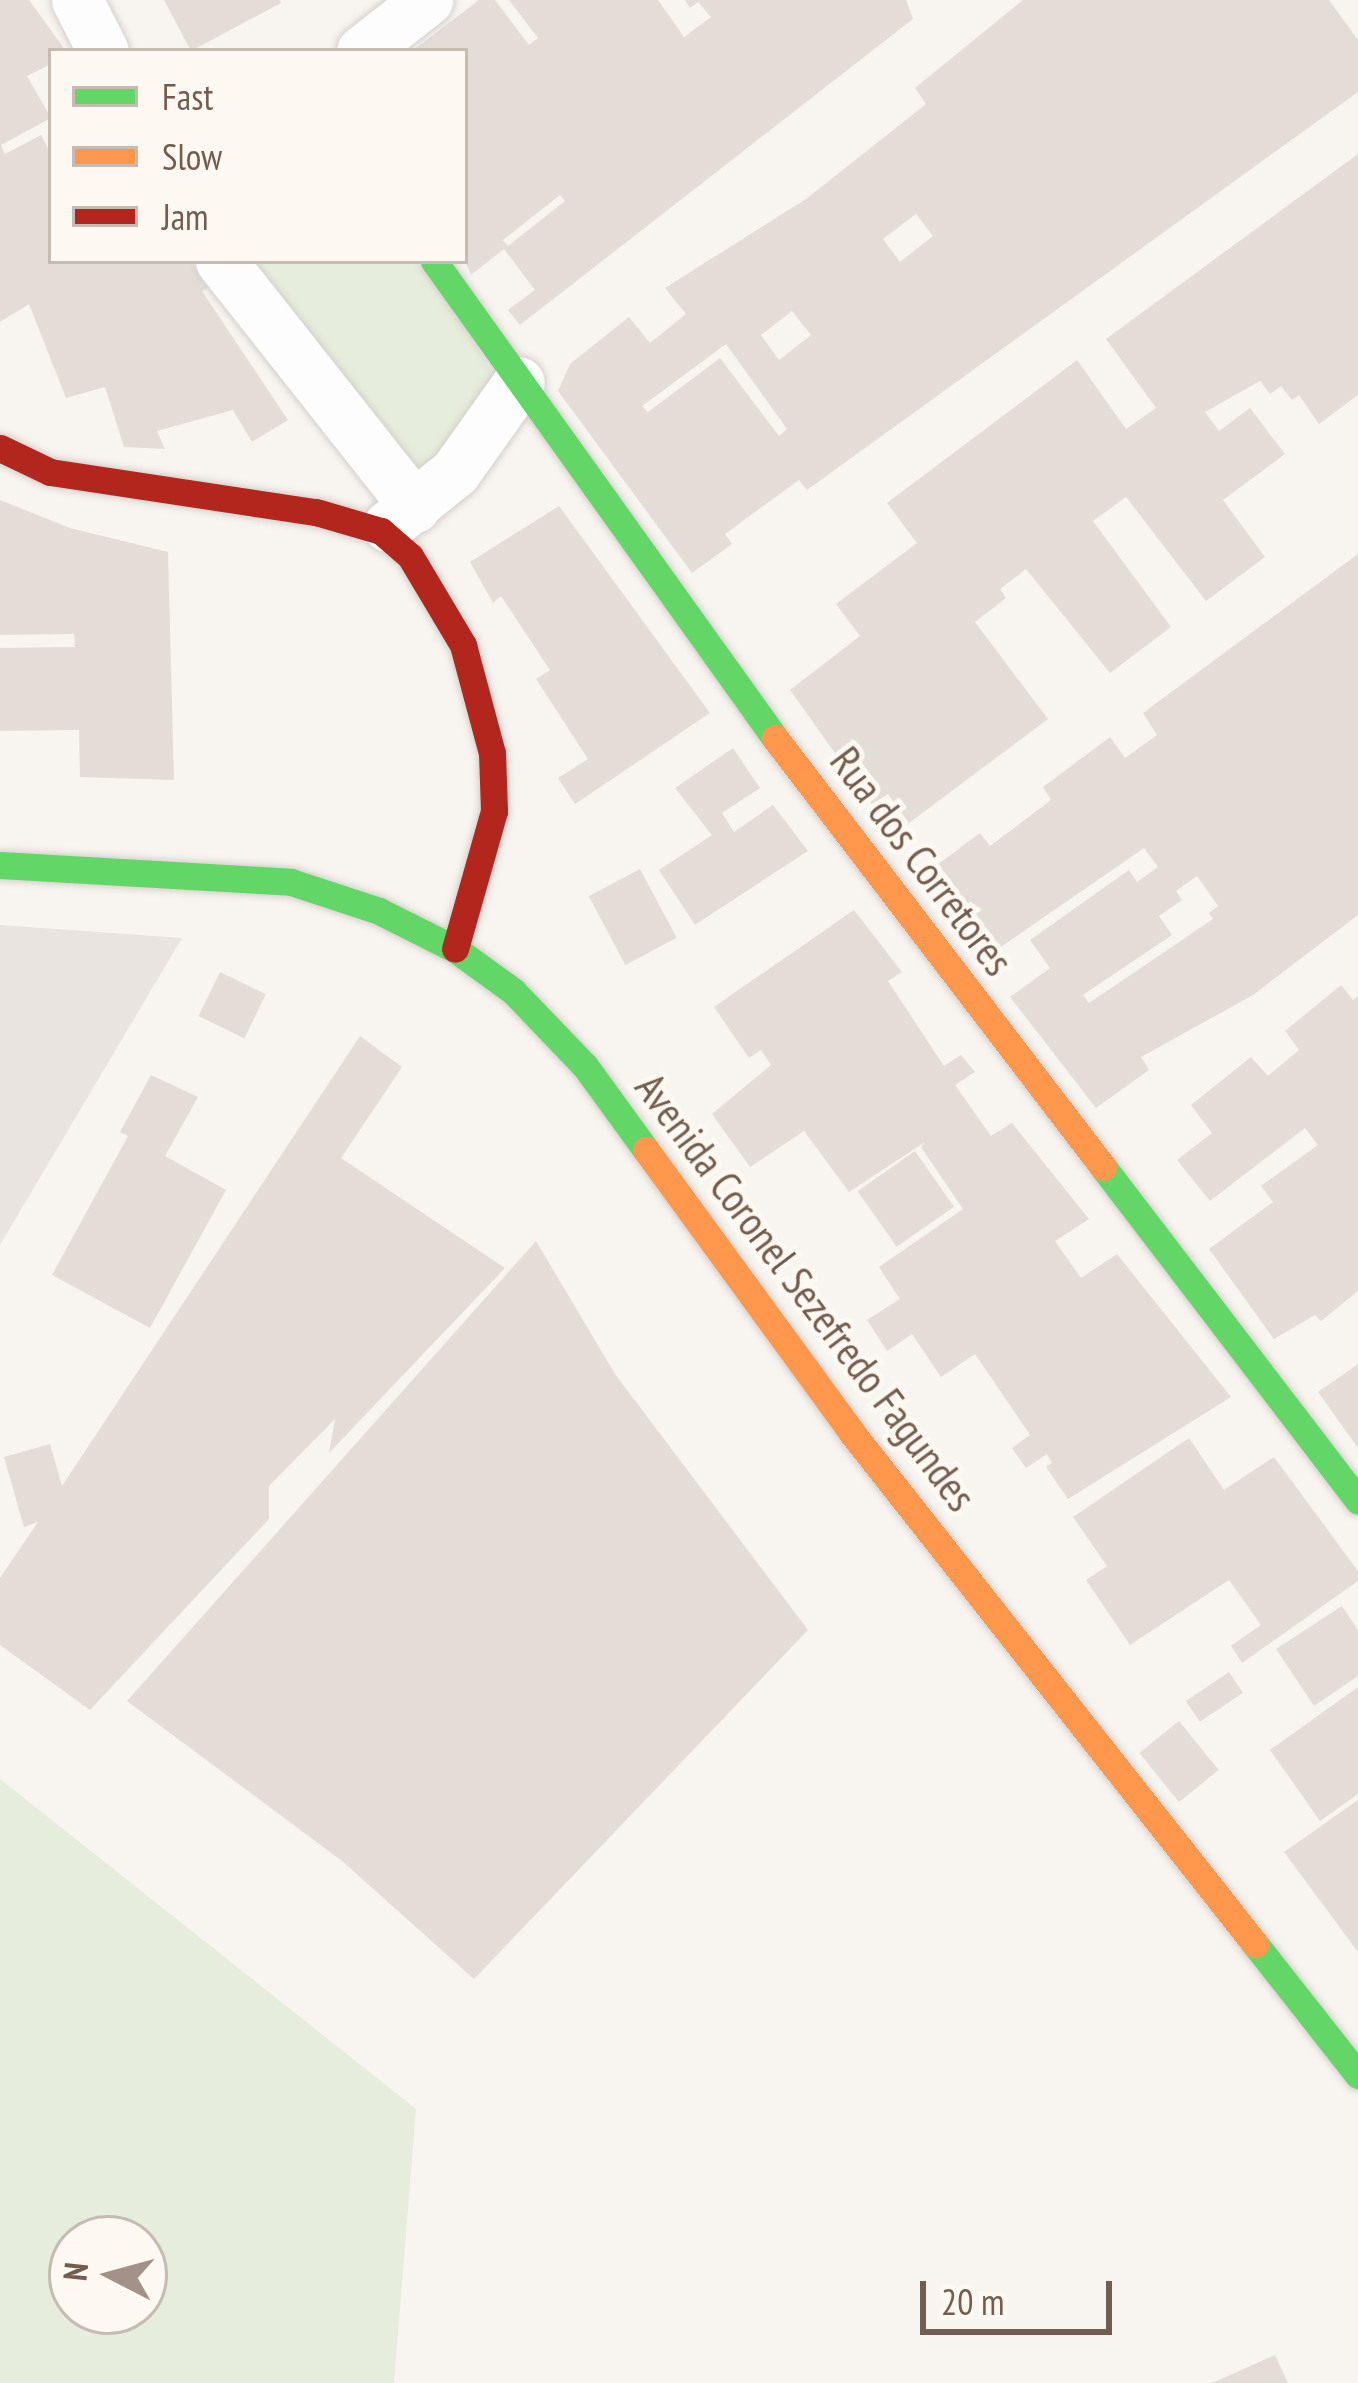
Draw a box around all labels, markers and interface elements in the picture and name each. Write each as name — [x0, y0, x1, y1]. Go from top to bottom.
legend — [48, 48, 468, 264]
text: Fast — [162, 73, 213, 120]
text: Slow — [162, 133, 222, 180]
text: Jam — [162, 193, 209, 240]
street label: Rua dos Corretores — [820, 737, 1024, 985]
street label: Avenida Coronel Sezefredo Fagundes — [625, 1063, 987, 1521]
north arrow — [48, 2215, 168, 2335]
scale bar — [926, 2257, 1118, 2331]
text: N — [52, 2260, 97, 2283]
text: 20 m — [941, 2278, 1004, 2325]

